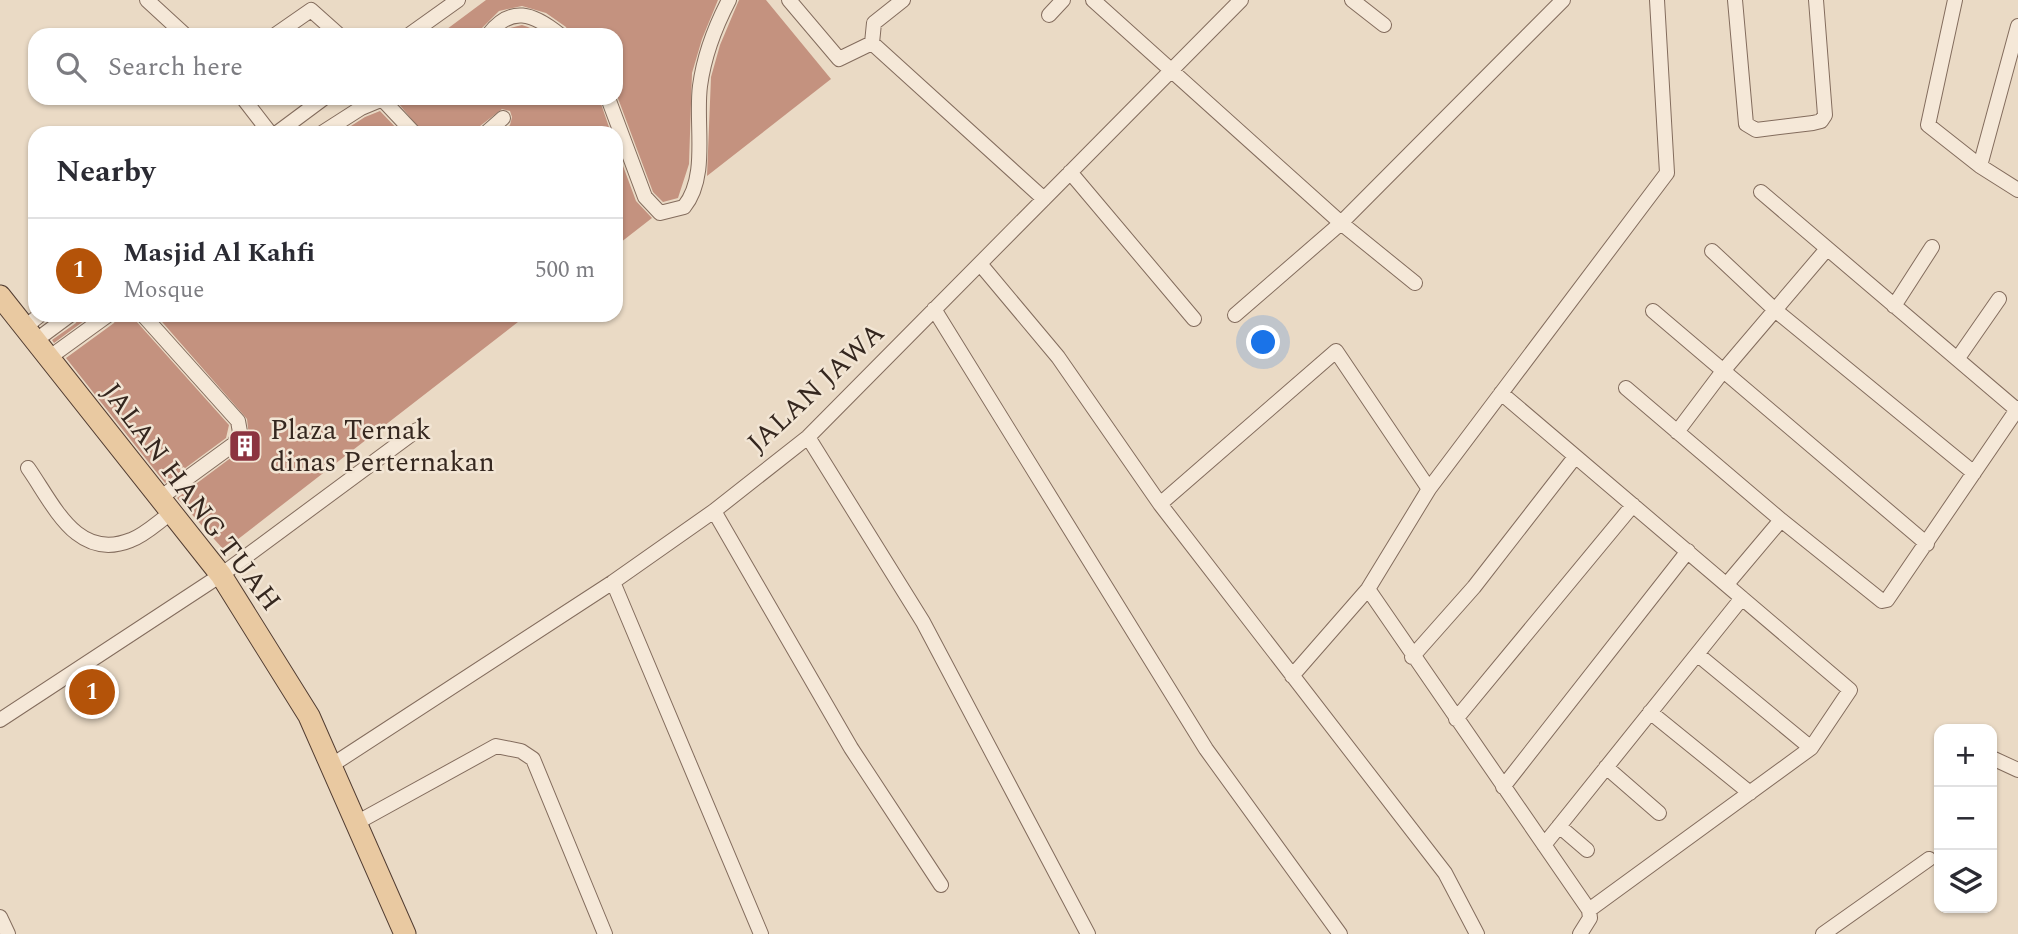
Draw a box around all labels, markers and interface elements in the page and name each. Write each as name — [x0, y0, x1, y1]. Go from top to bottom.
search box — [28, 28, 623, 105]
text: Search here — [108, 47, 243, 87]
icon: search — [52, 48, 90, 86]
text: Nearby — [56, 149, 155, 195]
text: Masjid Al Kahfi — [123, 233, 315, 273]
text: 1 — [73, 253, 85, 288]
text: 500 m — [535, 253, 595, 288]
text: Mosque — [123, 273, 204, 308]
street label: JALAN JAWA — [737, 312, 895, 464]
your location — [1246, 325, 1280, 359]
street label: JALAN HANG TUAH — [90, 373, 292, 621]
place label: Plaza Ternak dinas Perternakan — [270, 409, 495, 484]
building icon: Plaza Ternak dinas Perternakan — [226, 427, 264, 465]
pin: 1 — [69, 666, 115, 718]
map controls — [1934, 724, 1997, 913]
button: + — [1934, 724, 1997, 787]
button: − — [1934, 787, 1997, 850]
button: layers — [1934, 850, 1997, 913]

